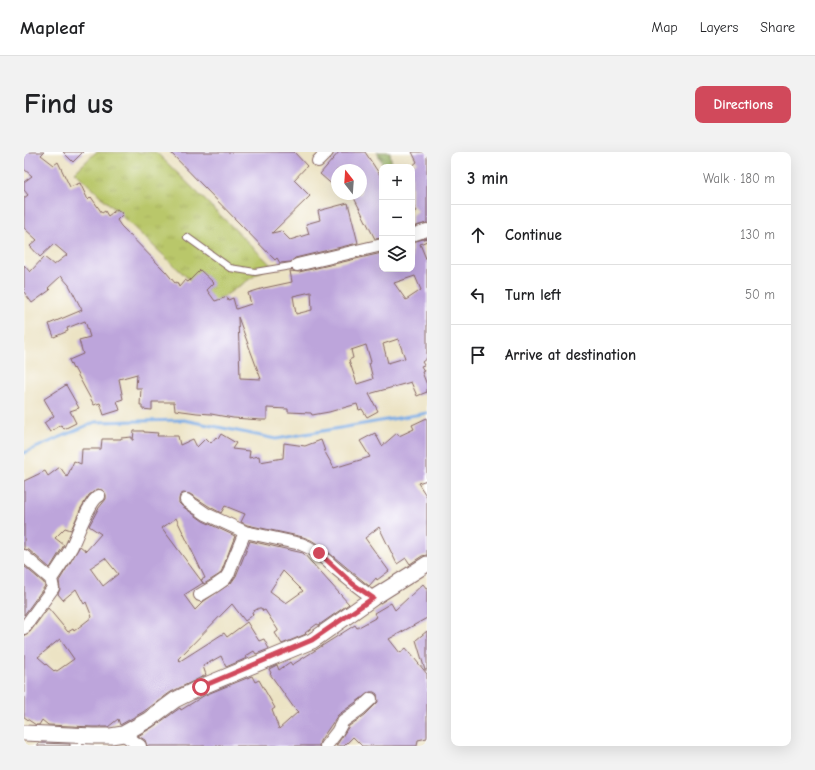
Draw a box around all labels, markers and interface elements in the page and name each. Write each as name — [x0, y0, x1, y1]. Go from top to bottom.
text: Mapleaf — [20, 17, 84, 39]
text: Map — [651, 19, 678, 36]
text: Layers — [700, 19, 738, 36]
text: Share — [760, 19, 795, 36]
button: Directions — [695, 86, 791, 123]
text: Find us — [24, 88, 113, 120]
north arrow — [331, 164, 367, 200]
map controls — [379, 164, 415, 272]
button: + — [379, 164, 415, 200]
text: 3 min — [467, 169, 508, 188]
text: Walk · 180 m — [703, 171, 775, 186]
button: − — [379, 200, 415, 236]
icon: ahead — [467, 224, 489, 246]
text: Continue — [505, 226, 562, 244]
text: 130 m — [740, 227, 775, 242]
button: layers — [379, 236, 415, 272]
icon: left — [467, 284, 489, 306]
text: Turn left — [505, 286, 561, 304]
text: 50 m — [745, 287, 775, 302]
icon: arrive — [467, 344, 489, 366]
text: Arrive at destination — [505, 346, 636, 364]
route end — [310, 544, 328, 562]
route start — [192, 678, 210, 696]

